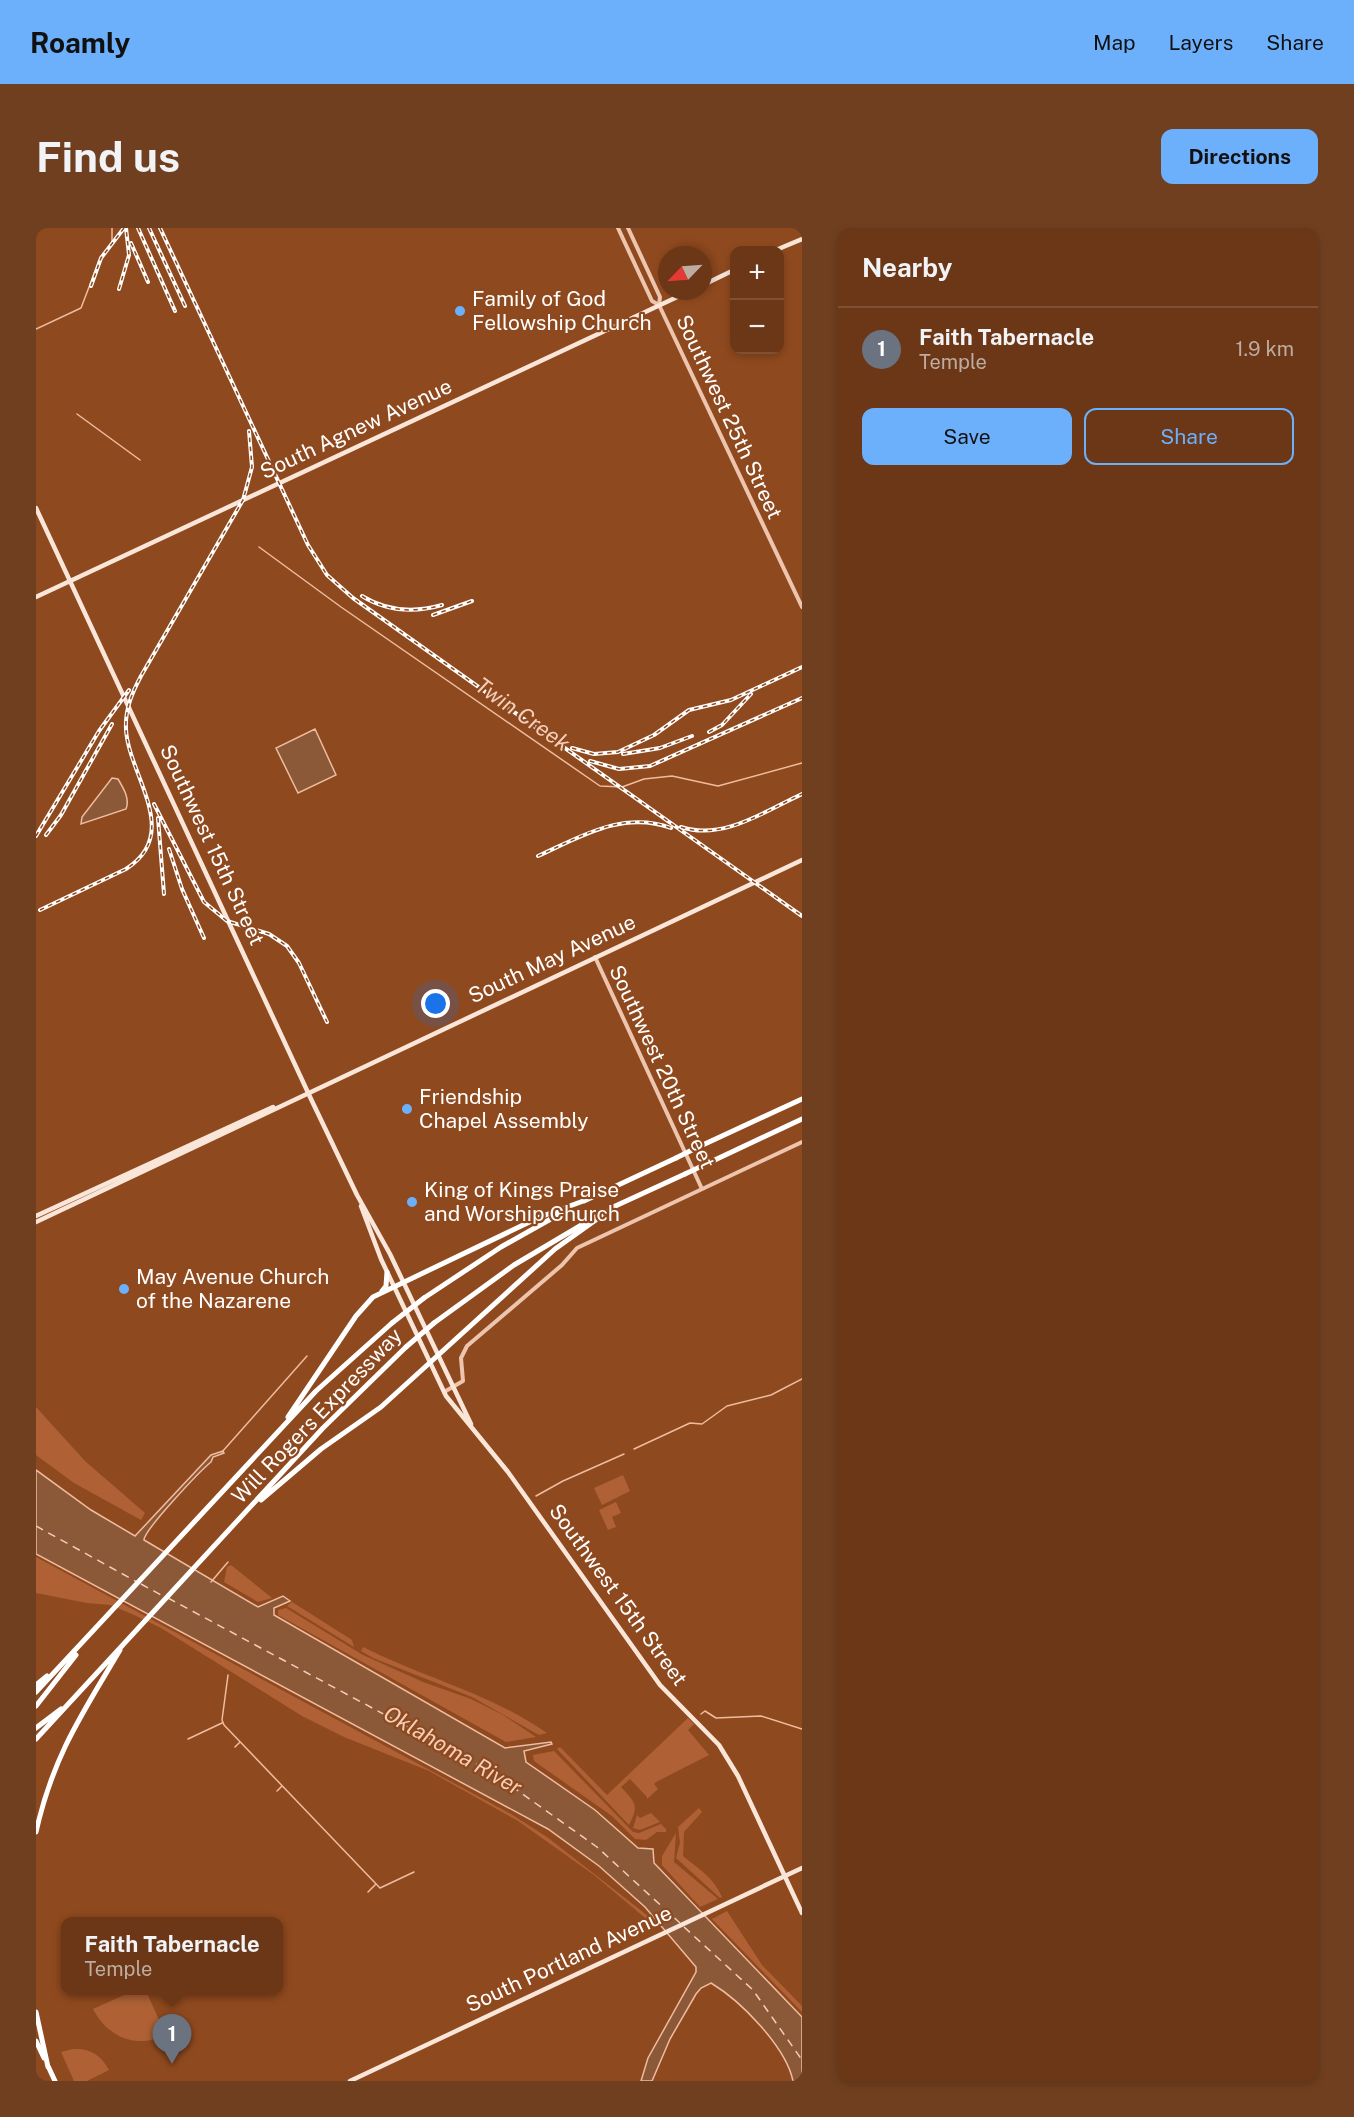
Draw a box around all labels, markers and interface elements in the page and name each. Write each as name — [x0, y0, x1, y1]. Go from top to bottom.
text: Roamly — [30, 26, 130, 59]
text: Map — [1093, 30, 1136, 55]
text: Layers — [1169, 30, 1233, 55]
text: Share — [1266, 30, 1324, 55]
button: Directions — [1161, 129, 1318, 184]
text: Find us — [36, 132, 180, 181]
north arrow — [658, 246, 712, 300]
map controls — [730, 246, 784, 354]
button: + — [730, 246, 784, 300]
text: Nearby — [862, 252, 952, 283]
place label: Family of God Fellowship Church — [472, 286, 652, 335]
button: − — [730, 300, 784, 354]
marker: Family of God Fellowship Church — [453, 304, 467, 318]
street label: Southwest 25th Street — [671, 311, 788, 523]
text: Faith Tabernacle — [919, 324, 1094, 350]
text: 1 — [877, 337, 886, 361]
text: 1.9 km — [1235, 337, 1294, 361]
text: Temple — [919, 350, 987, 374]
street label: South Agnew Avenue — [256, 373, 456, 484]
button: Save — [862, 408, 1072, 465]
button: Share — [1084, 408, 1294, 465]
water label: Twin Creek — [471, 672, 575, 756]
street label: Southwest 15th Street — [155, 741, 270, 949]
street label: South May Avenue — [464, 909, 639, 1008]
street label: Southwest 20th Street — [604, 961, 721, 1173]
your location — [421, 989, 450, 1018]
place label: Friendship Chapel Assembly — [419, 1084, 589, 1133]
marker: Friendship Chapel Assembly — [400, 1102, 414, 1116]
place label: King of Kings Praise and Worship Church — [424, 1177, 620, 1226]
marker: King of Kings Praise and Worship Church — [405, 1195, 419, 1209]
place label: May Avenue Church of the Nazarene — [136, 1264, 329, 1313]
marker: May Avenue Church of the Nazarene — [117, 1282, 131, 1296]
street label: Will Rogers Expressway — [226, 1323, 407, 1508]
street label: Southwest 15th Street — [544, 1499, 693, 1690]
water label: Oklahoma River — [379, 1700, 527, 1800]
street label: South Portland Avenue — [462, 1900, 676, 2017]
popup — [61, 1917, 283, 1995]
text: Faith Tabernacle — [84, 1931, 260, 1957]
text: Temple — [84, 1957, 152, 1981]
pin: 1 — [152, 2014, 192, 2064]

